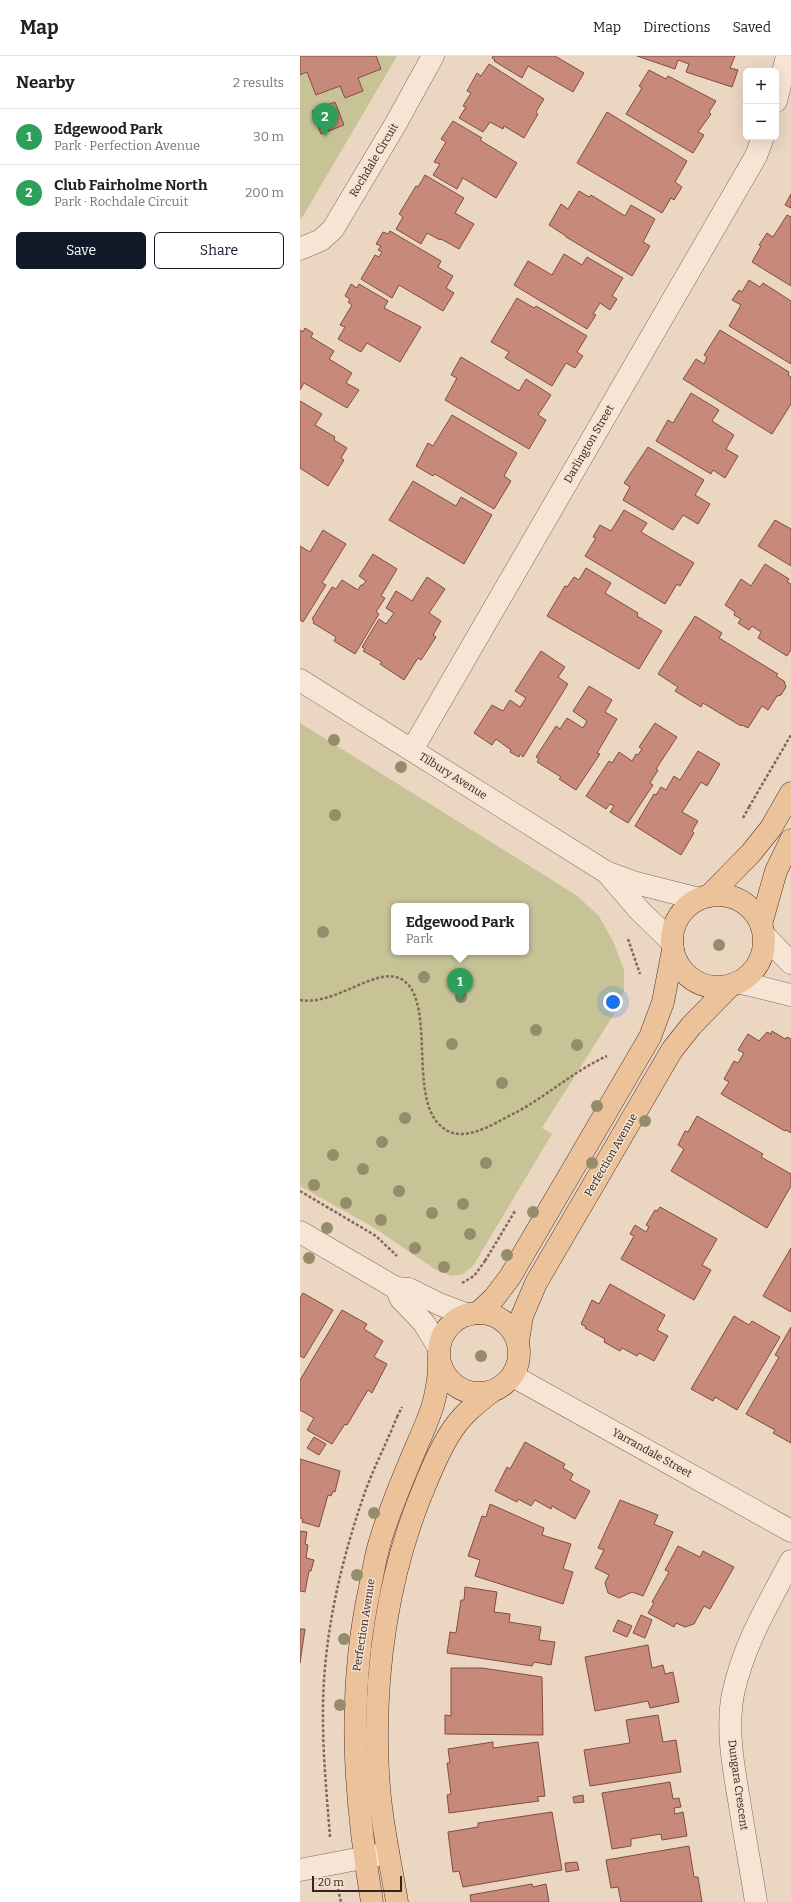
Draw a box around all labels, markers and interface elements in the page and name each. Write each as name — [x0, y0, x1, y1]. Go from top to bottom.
text: Map — [20, 16, 59, 39]
text: Map — [593, 19, 621, 36]
text: Directions — [643, 19, 711, 36]
text: Saved — [733, 19, 771, 36]
map controls — [743, 68, 779, 140]
button: + — [743, 68, 779, 104]
text: Nearby — [16, 72, 75, 93]
text: 2 results — [233, 75, 284, 90]
pin: 2 — [312, 103, 338, 136]
button: − — [743, 104, 779, 140]
text: Edgewood Park — [54, 120, 163, 138]
street label: Rochdale Circuit — [347, 121, 401, 199]
text: 1 — [26, 129, 32, 144]
text: 30 m — [253, 129, 284, 144]
text: Park · Perfection Avenue — [54, 138, 200, 153]
text: Club Fairholme North — [54, 176, 207, 194]
text: 2 — [25, 185, 33, 200]
text: 200 m — [245, 185, 284, 200]
text: Park · Rochdale Circuit — [54, 194, 188, 209]
button: Save — [16, 232, 146, 269]
button: Share — [154, 232, 284, 269]
street label: Darlington Street — [561, 403, 617, 485]
street label: Tilbury Avenue — [417, 750, 489, 802]
popup — [391, 903, 529, 955]
text: Edgewood Park — [406, 913, 514, 931]
text: Park — [406, 931, 433, 946]
pin: 1 — [447, 968, 473, 1001]
your location — [603, 992, 623, 1012]
street label: Perfection Avenue — [582, 1111, 640, 1199]
street label: Yarrandale Street — [610, 1426, 694, 1480]
street label: Perfection Avenue — [350, 1578, 378, 1672]
street label: Dungara Crescent — [725, 1739, 751, 1831]
scale bar — [312, 1874, 402, 1893]
text: 20 m — [318, 1876, 344, 1889]

